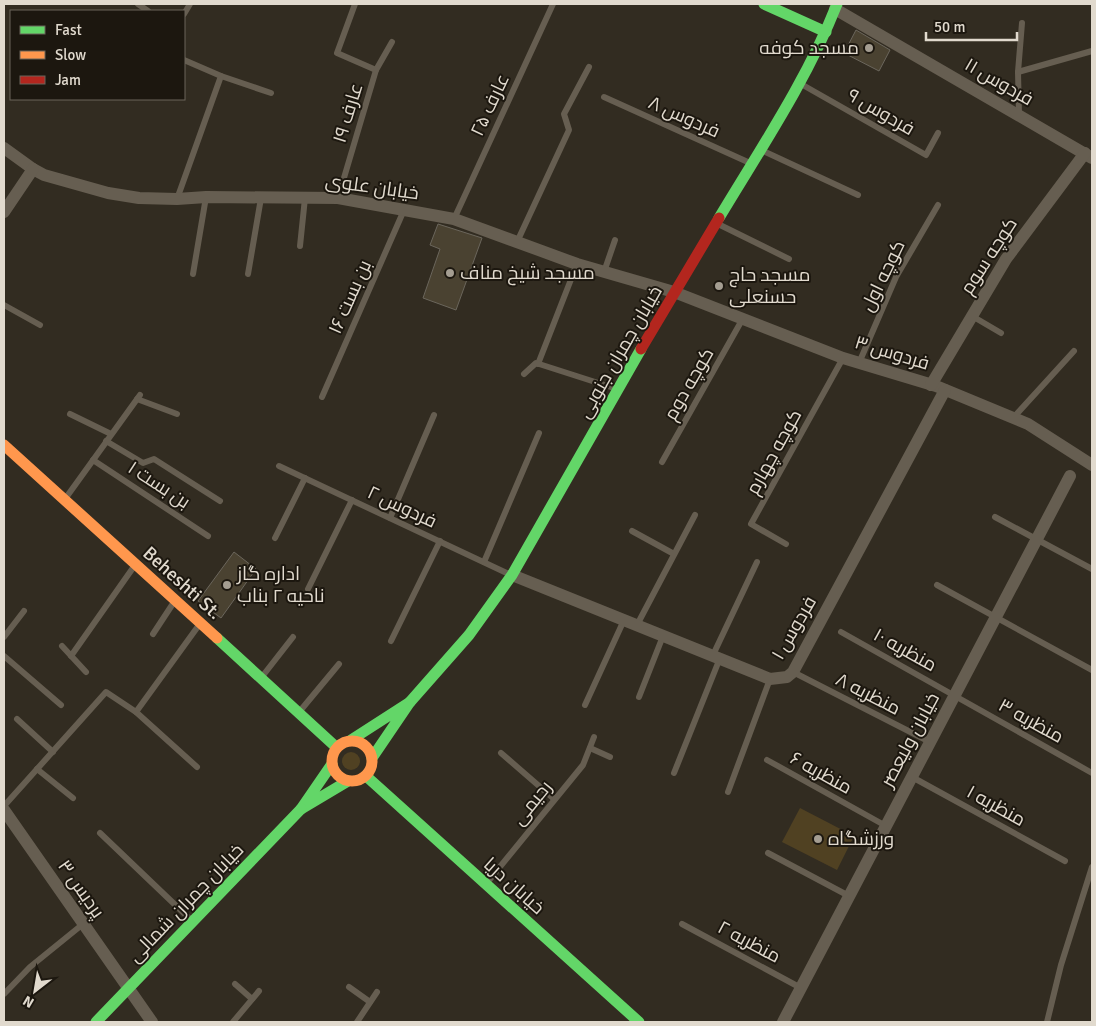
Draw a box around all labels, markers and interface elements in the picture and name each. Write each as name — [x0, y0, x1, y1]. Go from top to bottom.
legend — [10, 10, 185, 100]
scale bar — [926, 10, 1017, 42]
text: 50 m — [934, 18, 965, 36]
text: Fast — [55, 21, 82, 39]
place label: مسجد کوفه — [759, 36, 859, 60]
marker: مسجد کوفه — [863, 42, 875, 54]
text: Slow — [55, 46, 86, 64]
street label: فردوس ۱۱ — [960, 53, 1038, 111]
street label: عارف ۲۵ — [465, 70, 515, 140]
text: Jam — [55, 71, 81, 89]
street label: عارف ۱۹ — [328, 80, 368, 146]
street label: فردوس ۹ — [843, 83, 919, 141]
street label: فردوس ۸ — [644, 91, 724, 143]
street label: خیابان علوی — [324, 169, 420, 205]
street label: کوچه سوم — [955, 213, 1024, 300]
street label: کوچه اول — [855, 236, 911, 316]
street label: بن بست ۱۶ — [323, 256, 377, 338]
place label: مسجد شیخ مناف — [460, 261, 595, 286]
place label: مسجد حاج حسنعلی — [729, 263, 811, 309]
marker: مسجد شیخ مناف — [444, 267, 456, 279]
marker: مسجد حاج حسنعلی — [713, 280, 725, 292]
street label: خیابان چمران جنوبی — [572, 281, 668, 423]
street label: فردوس ۳ — [852, 330, 932, 376]
street label: کوچه دوم — [659, 343, 720, 425]
street label: کوچه چهارم — [741, 405, 808, 499]
street label: بن بست ۱ — [123, 456, 195, 514]
street label: فردوس ۲ — [363, 480, 441, 534]
street label: Beheshti St. — [138, 541, 226, 625]
place label: اداره گاز ناحیه ۲ بناب — [236, 562, 324, 608]
marker: اداره گاز ناحیه ۲ بناب — [221, 579, 233, 591]
street label: فردوس ۱ — [766, 592, 822, 664]
street label: منظریه ۱۰ — [869, 623, 941, 677]
street label: منظریه ۸ — [831, 667, 905, 721]
street label: خیابان ولیعصر — [875, 689, 945, 792]
street label: منظریه ۳ — [994, 693, 1068, 749]
street label: منظریه ۶ — [786, 746, 856, 800]
street label: رحیمی — [507, 776, 557, 830]
street label: منظریه ۱ — [962, 780, 1030, 832]
place label: ورزشگاه — [828, 827, 894, 851]
marker: ورزشگاه — [812, 833, 824, 845]
street label: خیابان چمران شمالی — [123, 838, 249, 968]
street label: خیابان دریا — [478, 852, 550, 920]
street label: پردیس ۳ — [52, 855, 110, 923]
street label: منظریه ۲ — [713, 915, 785, 969]
north arrow — [10, 966, 60, 1016]
text: N — [20, 992, 37, 1012]

